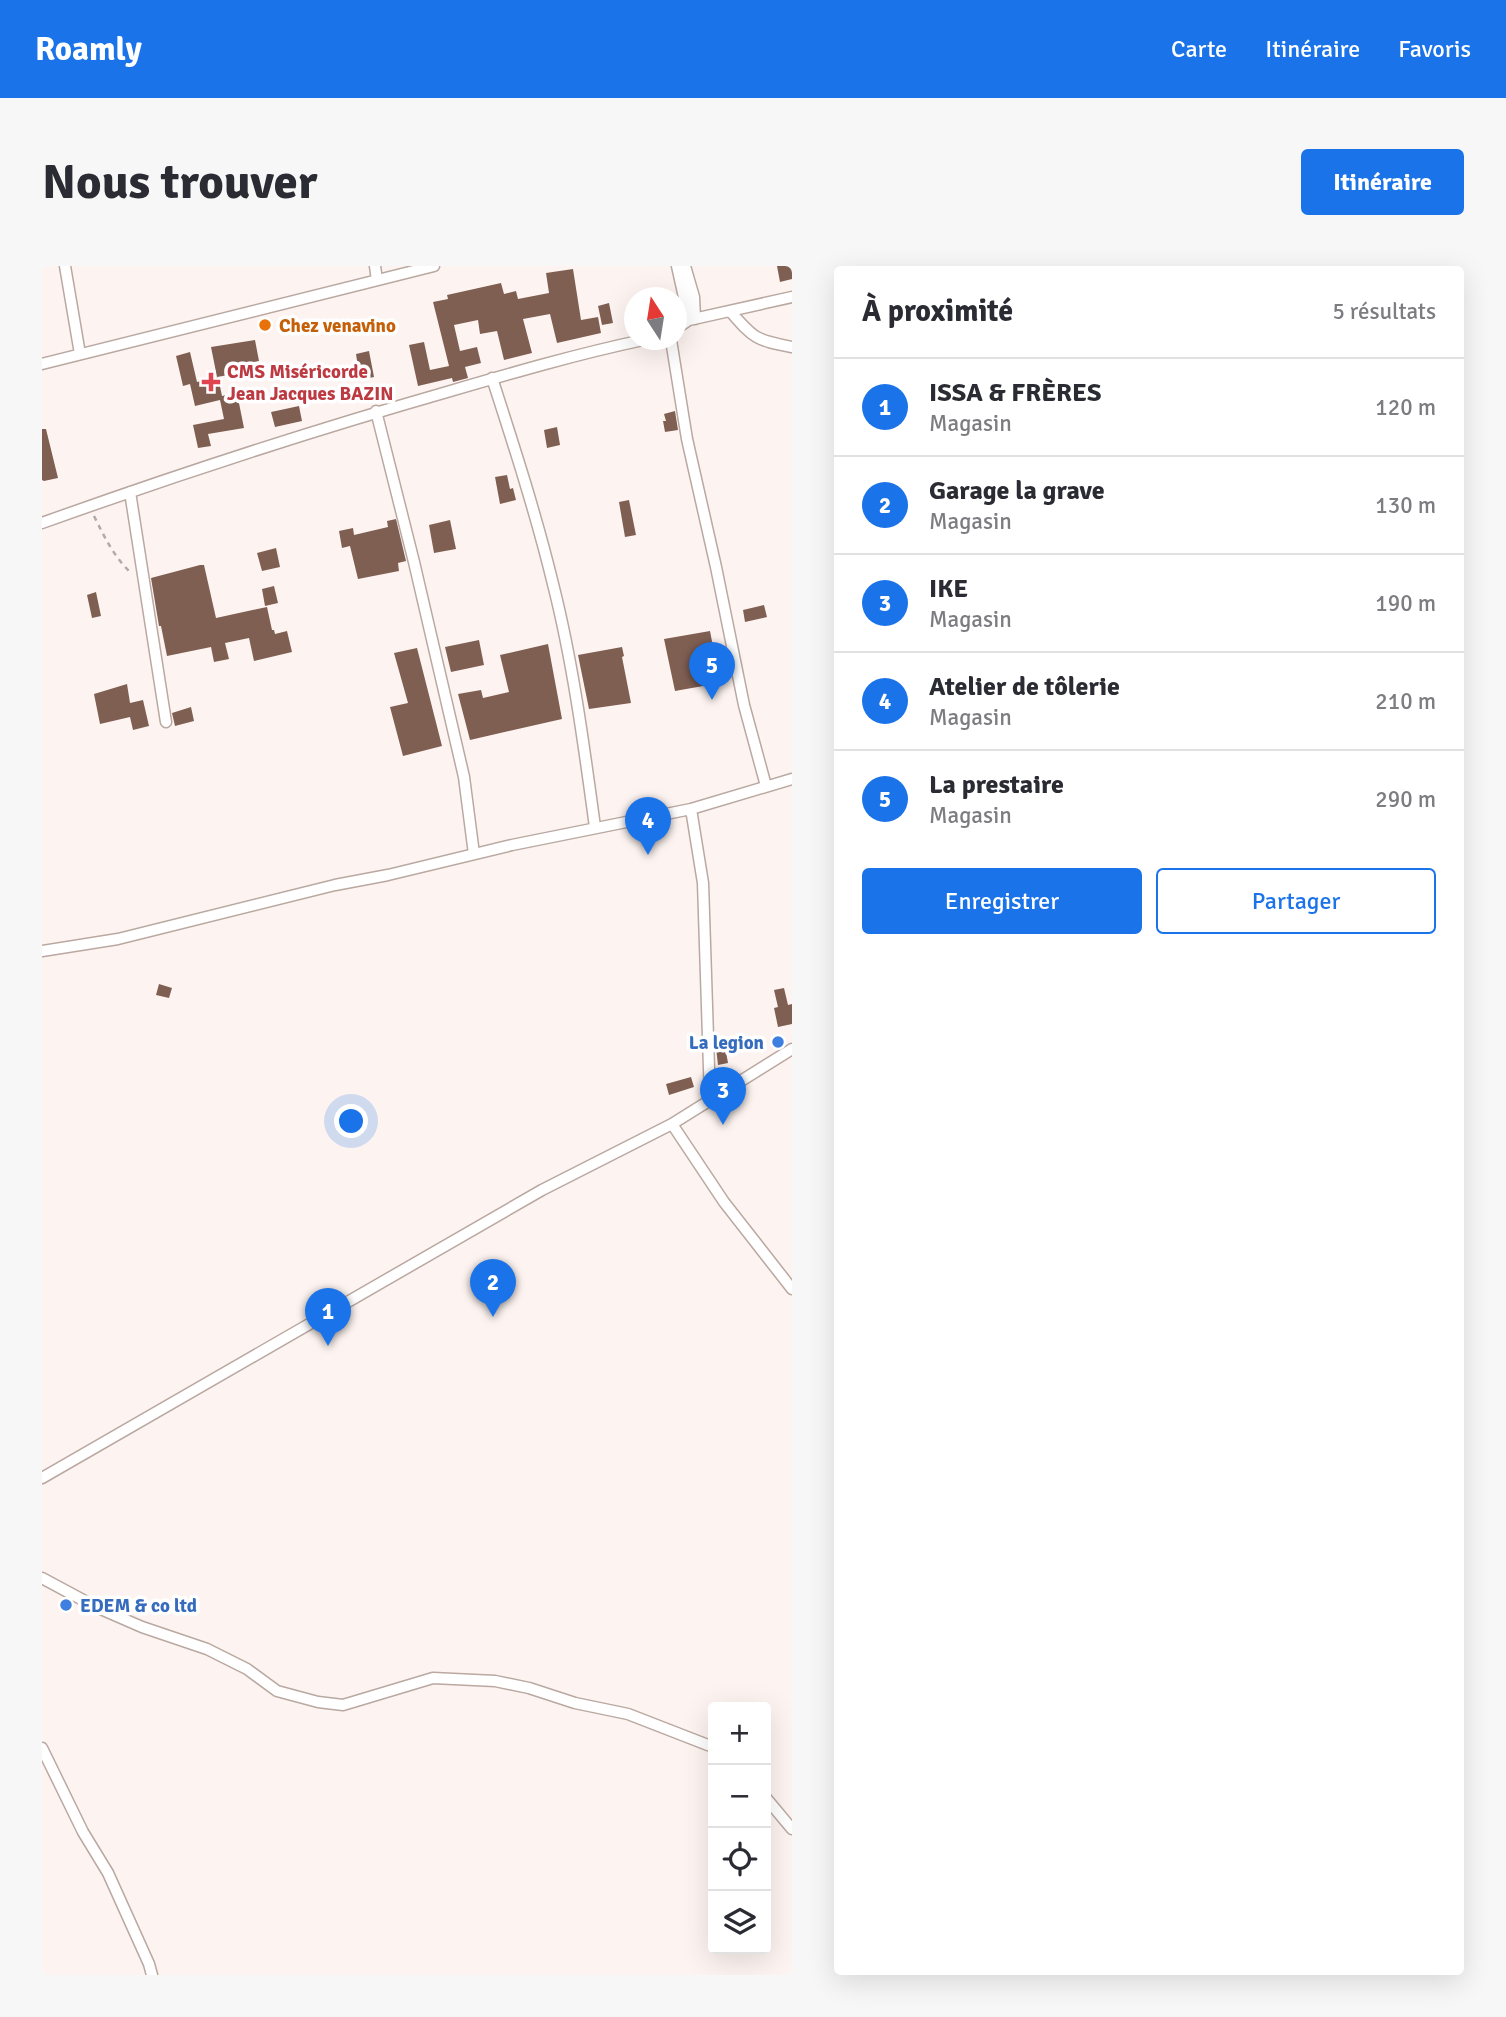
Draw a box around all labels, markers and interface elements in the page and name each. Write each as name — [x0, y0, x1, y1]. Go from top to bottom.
text: Roamly — [35, 29, 142, 70]
text: Carte — [1171, 34, 1227, 64]
text: Itinéraire — [1265, 34, 1360, 64]
text: Favoris — [1398, 34, 1471, 64]
button: Itinéraire — [1301, 149, 1464, 215]
text: Nous trouver — [42, 152, 317, 212]
north arrow — [624, 287, 687, 350]
text: À proximité — [862, 293, 1013, 330]
text: 5 résultats — [1332, 297, 1436, 326]
place label: Chez venavino — [279, 314, 396, 338]
marker: Chez venavino — [257, 317, 273, 333]
place label: CMS Miséricorde Jean Jacques BAZIN — [227, 360, 394, 406]
marker: CMS Miséricorde Jean Jacques BAZIN — [201, 372, 221, 392]
text: ISSA & FRÈRES — [929, 377, 1101, 409]
text: 1 — [879, 393, 891, 422]
text: 120 m — [1375, 393, 1436, 422]
text: Magasin — [929, 409, 1012, 438]
text: Garage la grave — [929, 475, 1105, 507]
text: 2 — [879, 491, 891, 520]
text: 130 m — [1375, 491, 1436, 520]
text: Magasin — [929, 507, 1012, 536]
text: IKE — [929, 573, 968, 605]
text: 3 — [879, 589, 891, 618]
text: 190 m — [1375, 589, 1436, 618]
text: Magasin — [929, 605, 1012, 634]
pin: 5 — [689, 642, 735, 700]
text: Atelier de tôlerie — [929, 671, 1120, 703]
text: 4 — [879, 687, 891, 716]
text: 210 m — [1375, 687, 1436, 716]
text: Magasin — [929, 703, 1012, 732]
text: La prestaire — [929, 769, 1064, 801]
text: 5 — [879, 785, 891, 814]
text: 290 m — [1375, 785, 1436, 814]
pin: 4 — [625, 797, 671, 855]
text: Magasin — [929, 801, 1012, 830]
button: Enregistrer — [862, 868, 1142, 934]
button: Partager — [1156, 868, 1436, 934]
place label: La legion — [689, 1031, 764, 1055]
marker: La legion — [770, 1034, 786, 1050]
pin: 3 — [700, 1067, 746, 1125]
your location — [334, 1104, 368, 1138]
pin: 2 — [470, 1259, 516, 1317]
pin: 1 — [305, 1288, 351, 1346]
place label: EDEM & co ltd — [80, 1594, 197, 1618]
marker: EDEM & co ltd — [58, 1597, 74, 1613]
map controls — [708, 1702, 771, 1954]
button: + — [708, 1702, 771, 1765]
button: − — [708, 1765, 771, 1828]
button: locate — [708, 1828, 771, 1891]
button: layers — [708, 1891, 771, 1954]

